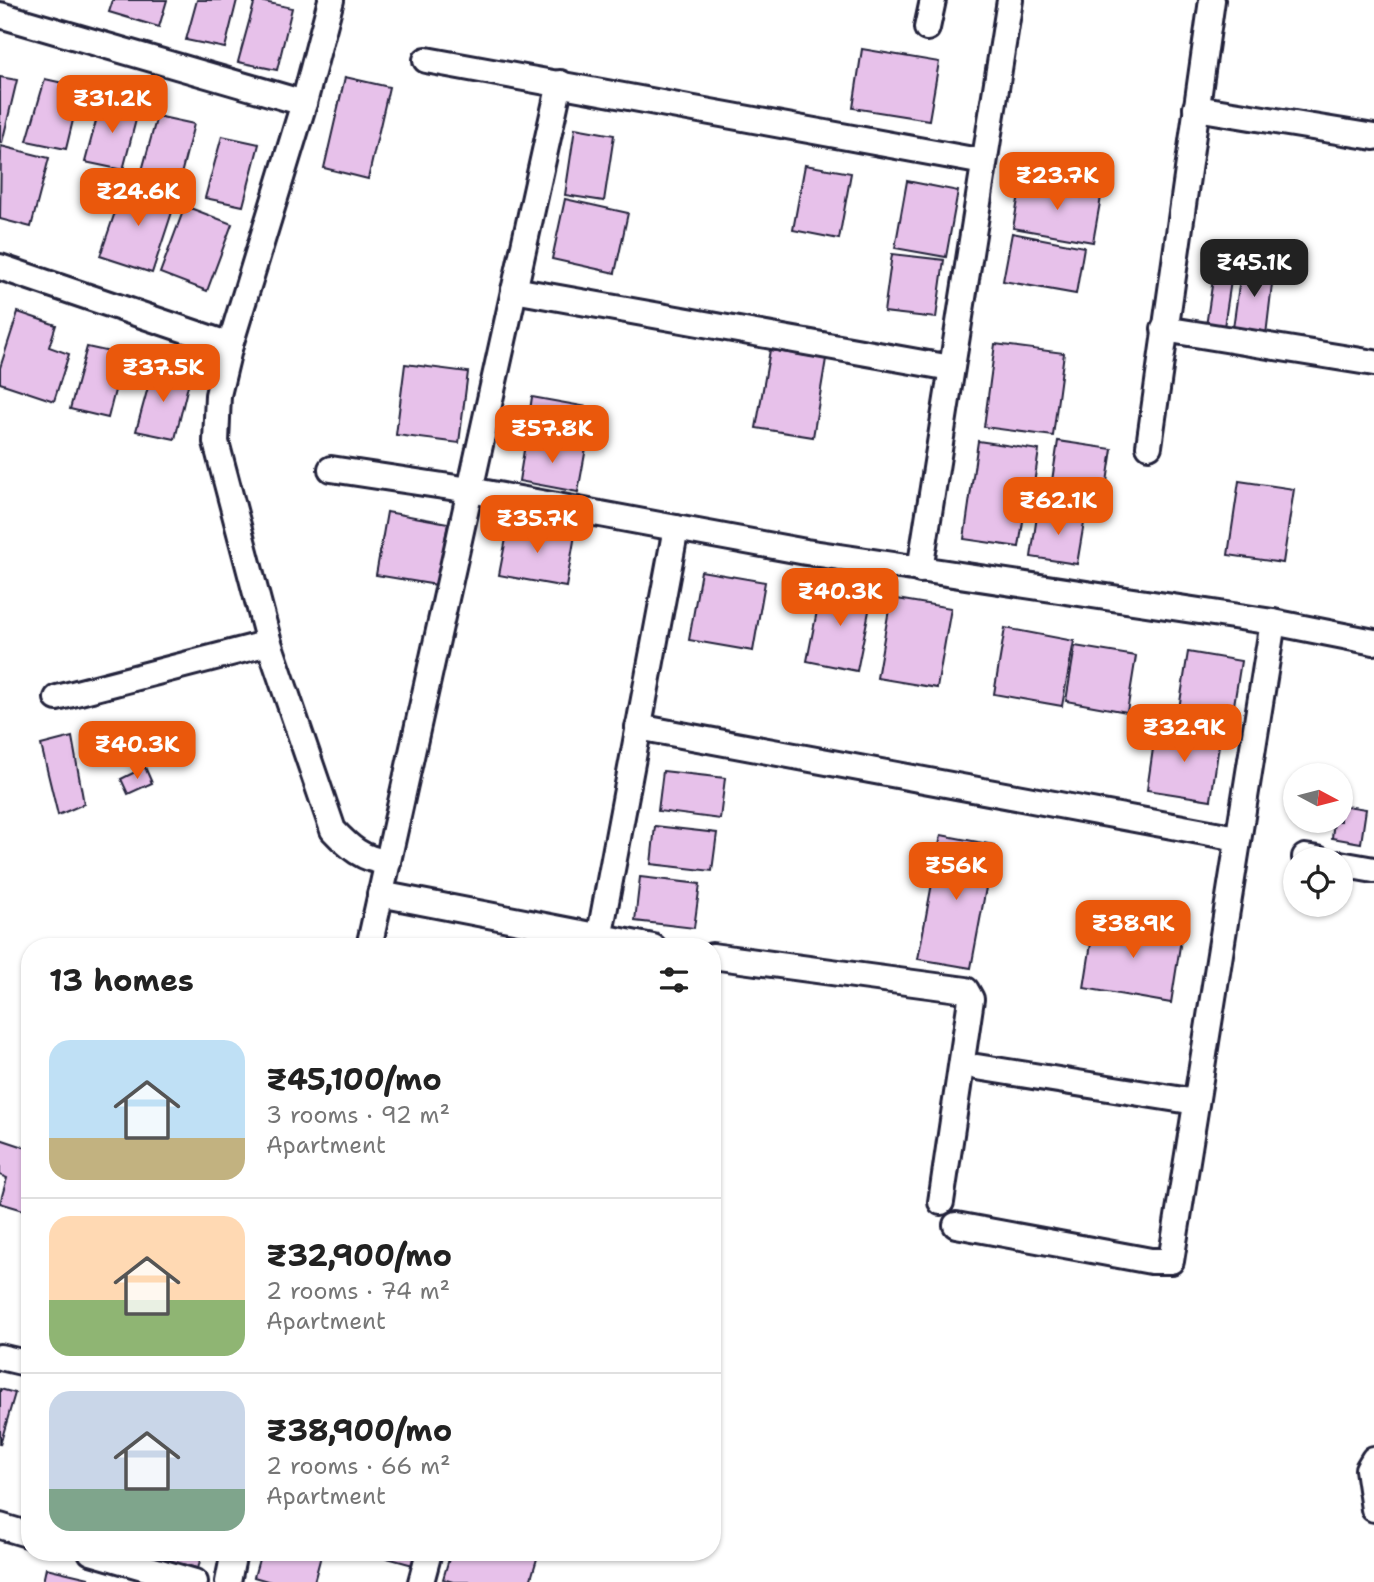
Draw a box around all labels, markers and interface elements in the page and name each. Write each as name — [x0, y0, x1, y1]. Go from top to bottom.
pin: ₹31.2K — [55, 76, 169, 135]
text: ₹31.2K — [73, 83, 151, 113]
pin: ₹23.7K — [1000, 152, 1114, 212]
text: ₹23.7K — [1015, 160, 1099, 190]
pin: ₹24.6K — [81, 168, 195, 228]
text: ₹24.6K — [96, 176, 180, 206]
pin: ₹45.1K — [1197, 240, 1311, 299]
text: ₹45.1K — [1216, 247, 1292, 277]
pin: ₹37.5K — [106, 344, 220, 404]
text: ₹37.5K — [122, 352, 204, 382]
pin: ₹57.8K — [495, 406, 609, 465]
text: ₹57.8K — [511, 413, 593, 443]
pin: ₹62.1K — [1001, 477, 1115, 537]
text: ₹62.1K — [1019, 485, 1097, 515]
pin: ₹35.7K — [480, 496, 594, 555]
text: ₹35.7K — [496, 503, 578, 533]
pin: ₹40.3K — [783, 568, 897, 628]
text: ₹40.3K — [798, 576, 882, 606]
pin: ₹32.9K — [1127, 704, 1241, 764]
text: ₹32.9K — [1143, 712, 1225, 742]
pin: ₹40.3K — [80, 722, 194, 781]
text: ₹40.3K — [95, 729, 179, 759]
north arrow — [1283, 763, 1353, 833]
map controls — [1283, 763, 1353, 917]
pin: ₹56K — [915, 842, 997, 902]
button: locate — [1283, 847, 1353, 917]
text: ₹56K — [925, 850, 987, 880]
pin: ₹38.9K — [1076, 900, 1190, 960]
text: ₹38.9K — [1092, 908, 1174, 938]
text: 13 homes — [49, 960, 194, 1001]
icon: filters — [655, 961, 693, 999]
text: ₹45,100/mo — [266, 1059, 442, 1100]
icon: home — [105, 1068, 189, 1152]
text: 3 rooms · 92 m² — [266, 1100, 450, 1130]
text: Apartment — [266, 1130, 386, 1160]
text: ₹32,900/mo — [266, 1235, 452, 1276]
icon: home — [105, 1244, 189, 1328]
text: 2 rooms · 74 m² — [266, 1276, 450, 1306]
text: Apartment — [266, 1306, 386, 1336]
text: ₹38,900/mo — [266, 1410, 452, 1451]
icon: home — [105, 1419, 189, 1503]
text: 2 rooms · 66 m² — [266, 1451, 451, 1481]
text: Apartment — [266, 1481, 386, 1511]

